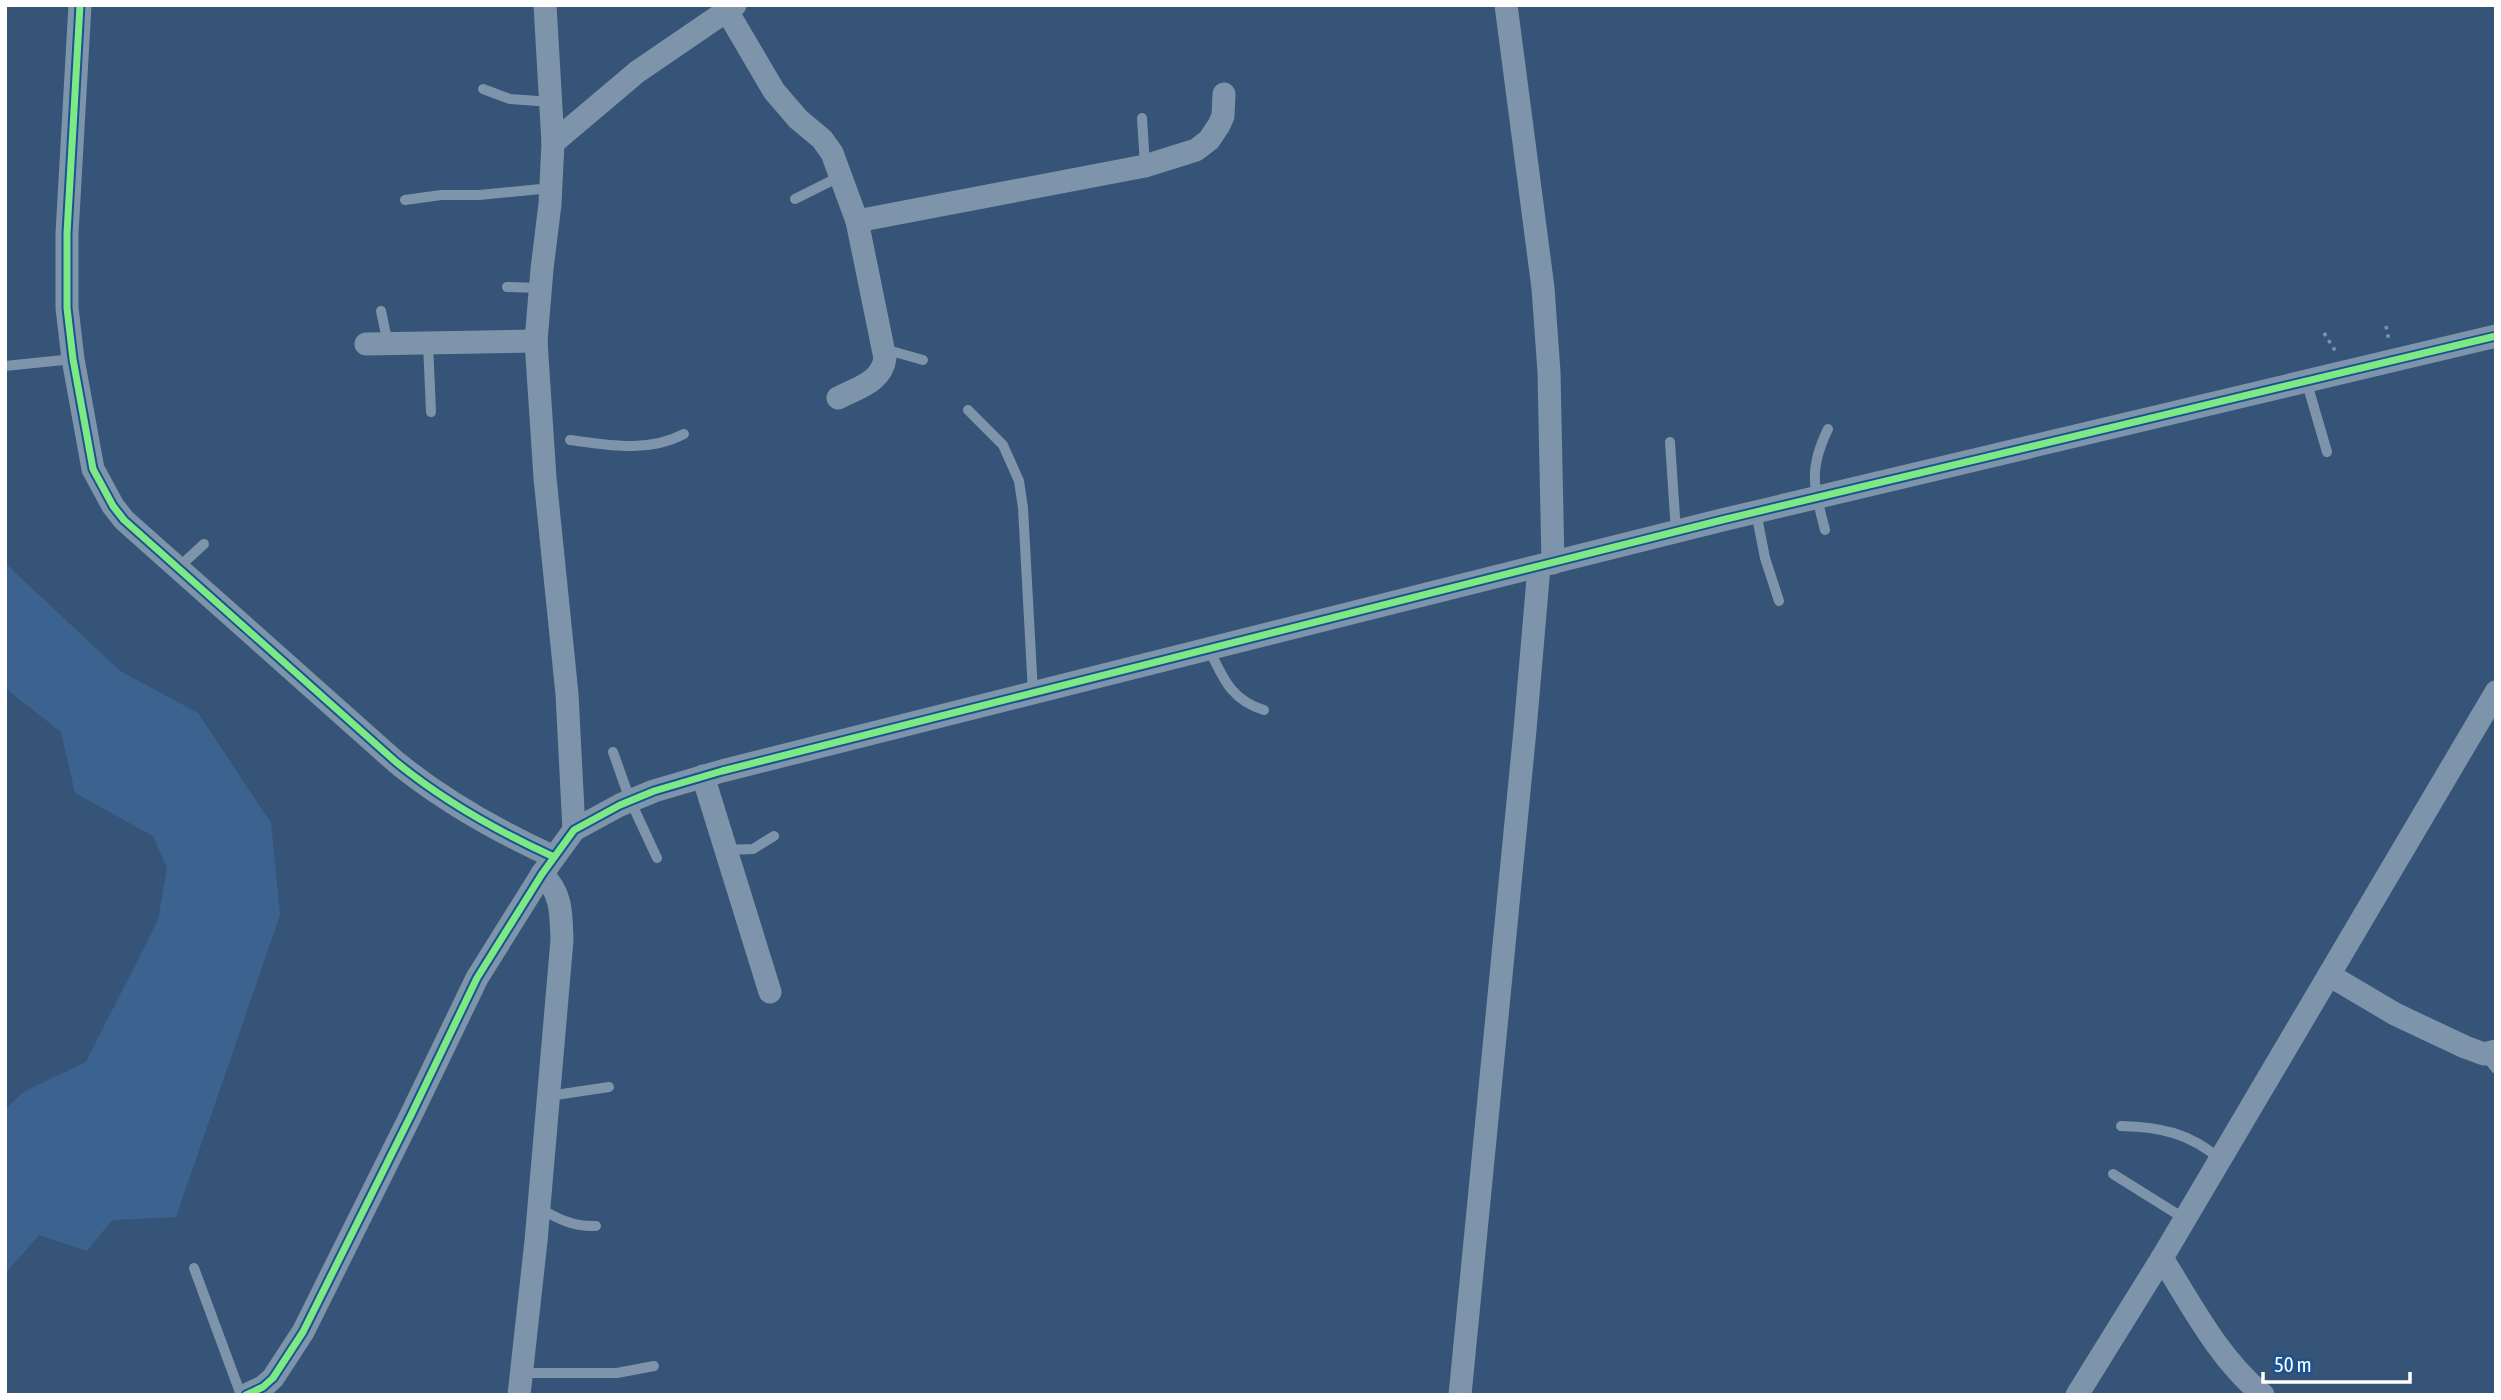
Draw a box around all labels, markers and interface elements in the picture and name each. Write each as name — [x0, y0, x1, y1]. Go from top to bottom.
scale bar — [2263, 1340, 2410, 1384]
text: 50 m — [2274, 1352, 2312, 1376]

